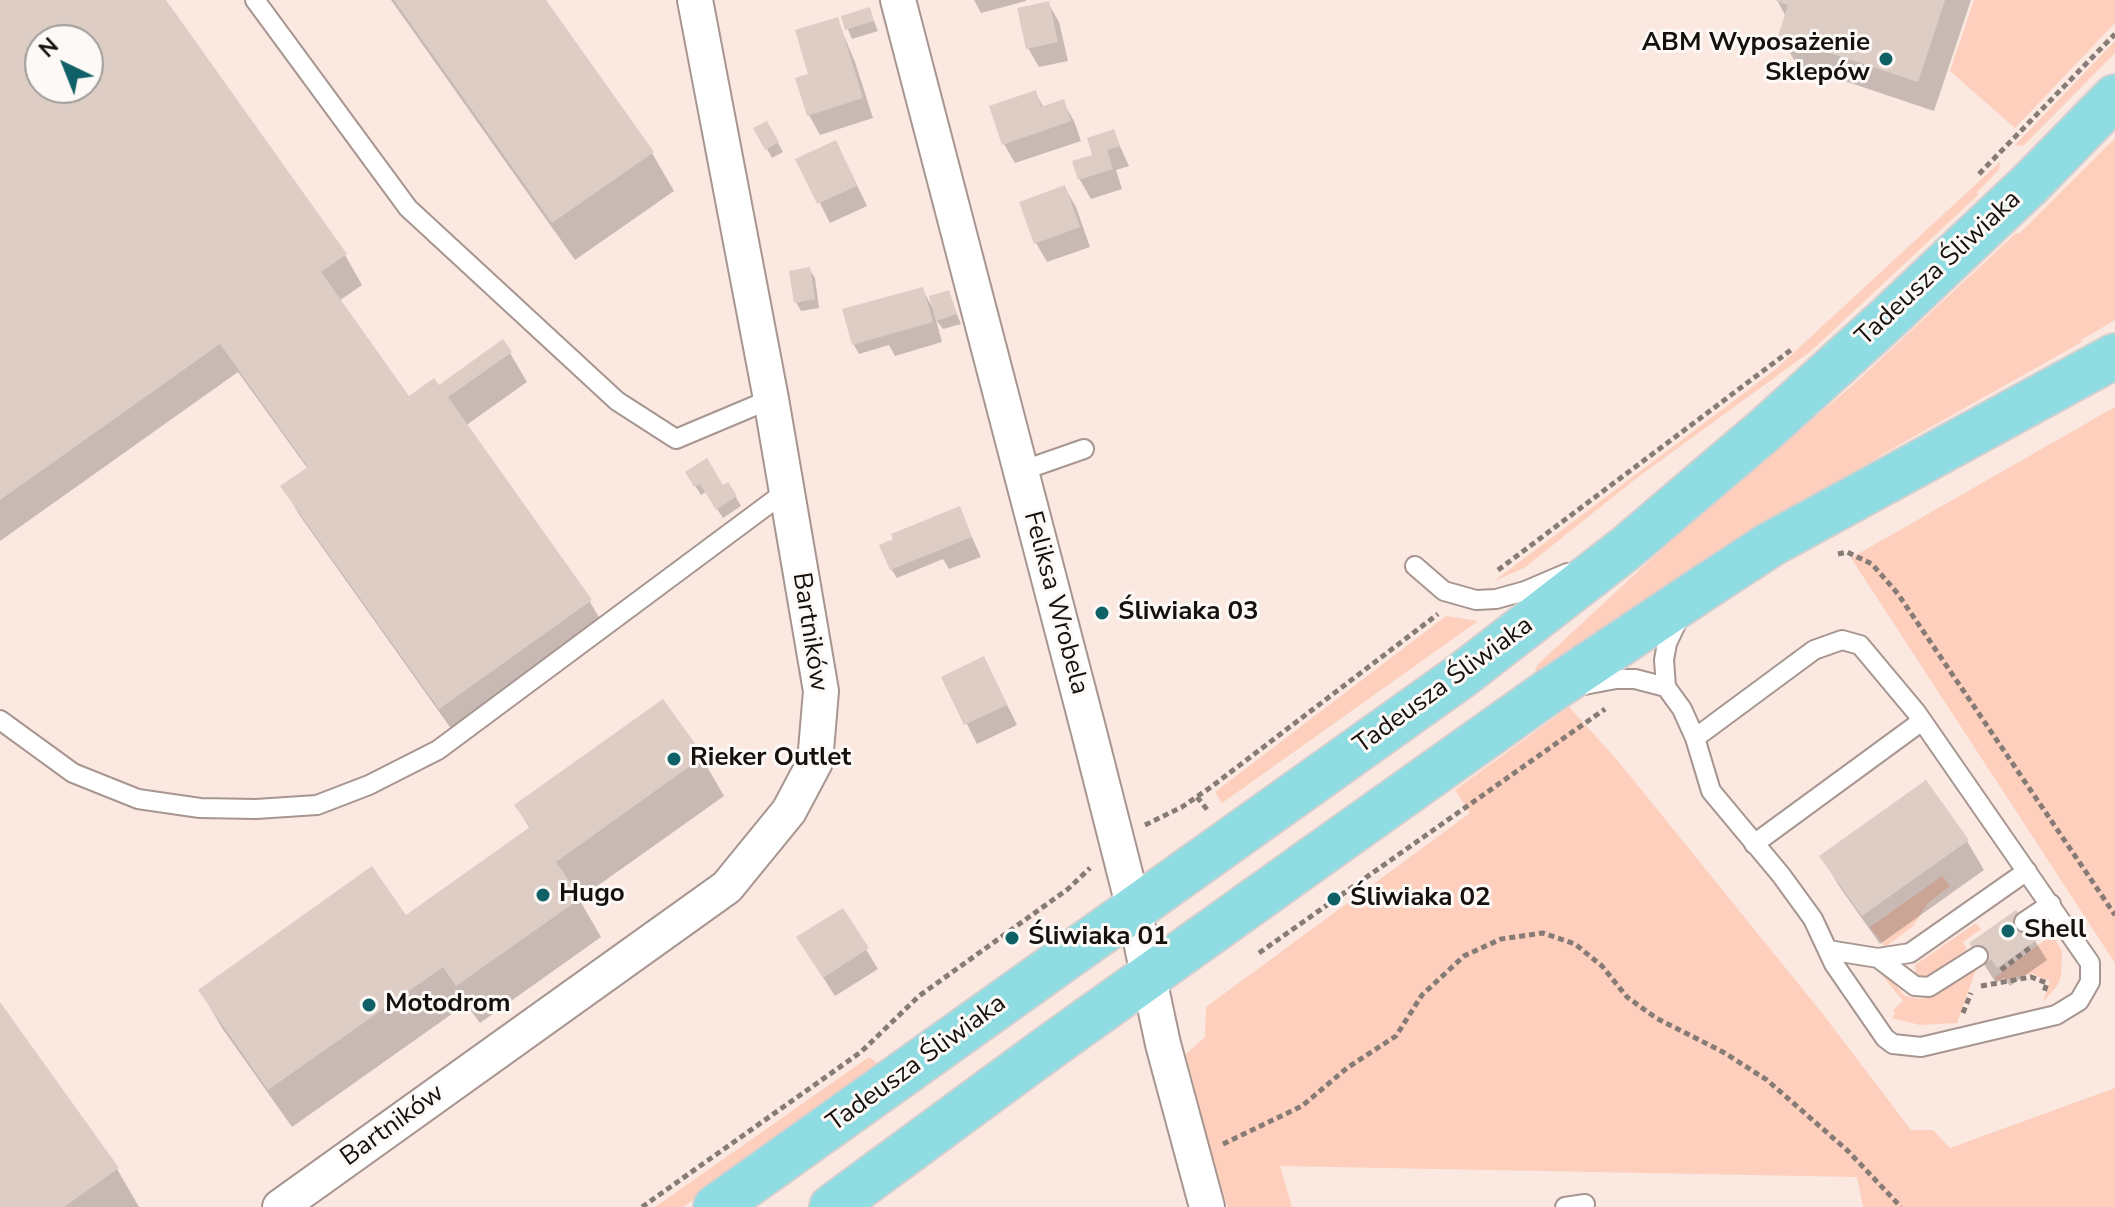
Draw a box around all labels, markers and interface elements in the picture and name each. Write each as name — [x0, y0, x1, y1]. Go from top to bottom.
north arrow — [24, 24, 104, 104]
place label: ABM Wyposażenie Sklepów — [1642, 28, 1870, 90]
text: N — [33, 31, 65, 64]
marker: ABM Wyposażenie Sklepów — [1877, 50, 1895, 68]
street label: Tadeusza Śliwiaka — [1850, 185, 2028, 353]
street label: Feliksa Wrobela — [1016, 508, 1094, 698]
street label: Bartników — [784, 570, 834, 694]
place label: Śliwiaka 03 — [1118, 597, 1259, 629]
marker: Śliwiaka 03 — [1093, 604, 1111, 622]
street label: Tadeusza Śliwiaka — [1348, 611, 1540, 761]
place label: Rieker Outlet — [690, 743, 851, 775]
marker: Rieker Outlet — [665, 750, 683, 768]
place label: Hugo — [559, 879, 625, 911]
place label: Śliwiaka 02 — [1350, 883, 1491, 915]
marker: Hugo — [534, 886, 552, 904]
marker: Śliwiaka 02 — [1325, 890, 1343, 908]
place label: Shell — [2024, 915, 2086, 947]
place label: Śliwiaka 01 — [1028, 922, 1169, 954]
marker: Shell — [1999, 922, 2017, 940]
marker: Śliwiaka 01 — [1003, 929, 1021, 947]
place label: Motodrom — [385, 989, 511, 1021]
street label: Tadeusza Śliwiaka — [821, 989, 1013, 1139]
marker: Motodrom — [360, 996, 378, 1014]
street label: Bartników — [335, 1078, 451, 1174]

